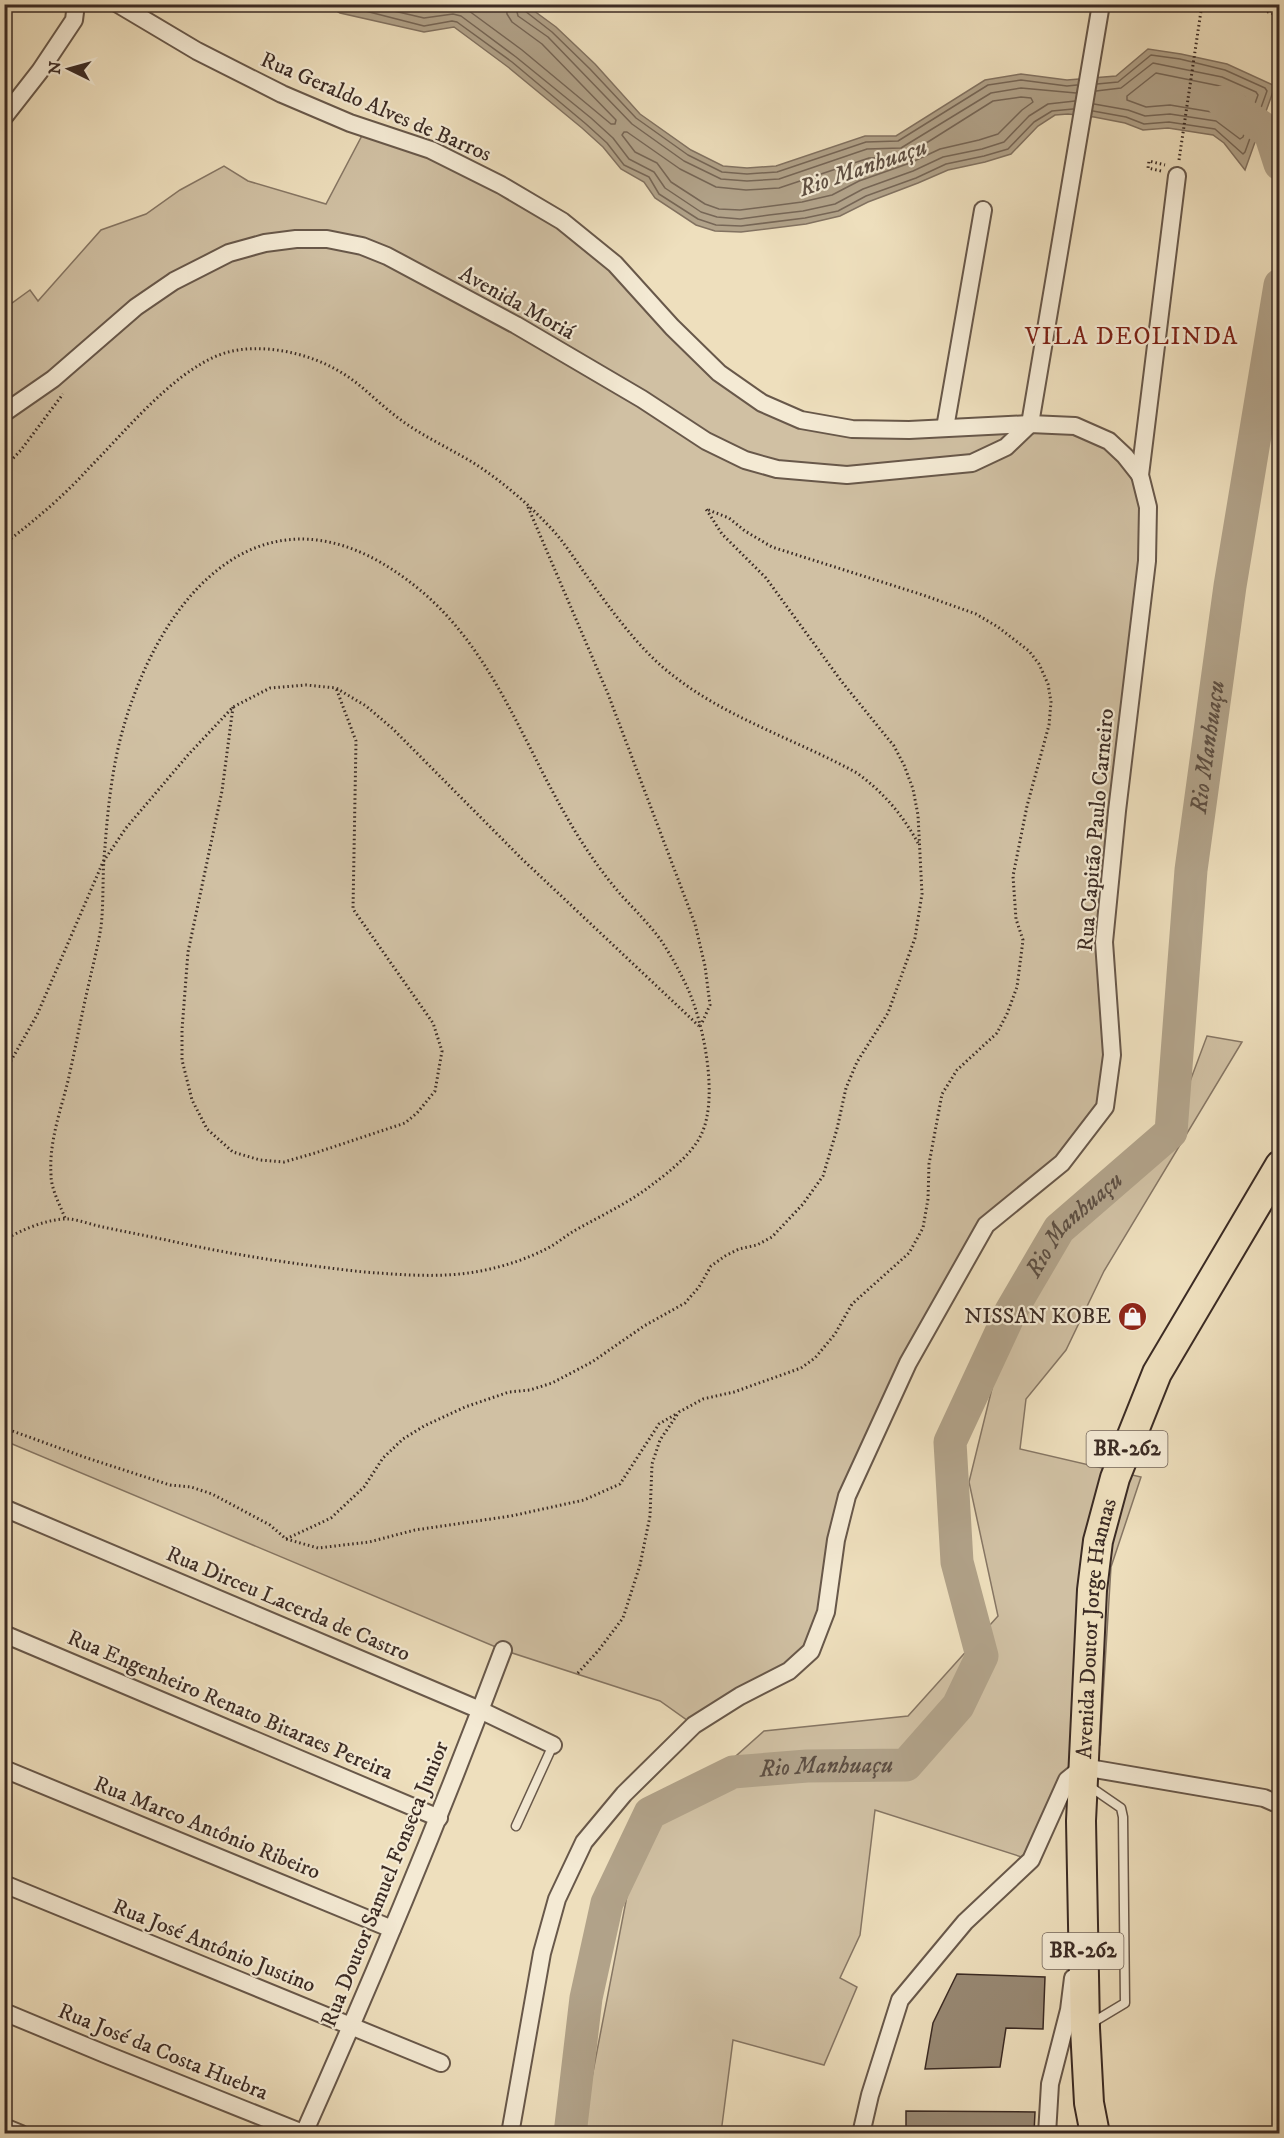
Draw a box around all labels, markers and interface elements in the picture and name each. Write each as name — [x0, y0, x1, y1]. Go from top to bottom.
north arrow — [39, 39, 99, 99]
street label: Rua Geraldo Alves de Barros — [257, 46, 495, 168]
text: N — [45, 60, 66, 75]
water label: Rio Manhuaçu — [794, 132, 931, 204]
street label: Avenida Moriá — [454, 260, 580, 346]
district label: VILA DEOLINDA — [1024, 322, 1239, 352]
water label: Rio Manhuaçu — [1184, 679, 1232, 816]
street label: Rua Capitão Paulo Carneiro — [1072, 707, 1120, 953]
water label: Rio Manhuaçu — [1018, 1165, 1129, 1284]
shop icon: NISSAN KOBE — [1116, 1300, 1148, 1332]
place label: NISSAN KOBE — [964, 1303, 1111, 1330]
road number: BR-262 — [1086, 1431, 1168, 1467]
street label: Avenida Doutor Jorge Hannas — [1070, 1495, 1122, 1760]
street label: Rua Dirceu Lacerda de Castro — [162, 1540, 414, 1668]
street label: Rua Engenheiro Renato Bitaraes Pereira — [63, 1624, 397, 1786]
street label: Rua Doutor Samuel Fonseca Junior — [315, 1736, 455, 2031]
water label: Rio Manhuaçu — [757, 1750, 893, 1785]
street label: Rua Marco Antônio Ribeiro — [90, 1770, 324, 1886]
street label: Rua José Antônio Justino — [109, 1893, 319, 1999]
road number: BR-262 — [1042, 1933, 1124, 1969]
street label: Rua José da Costa Huebra — [54, 1998, 272, 2107]

